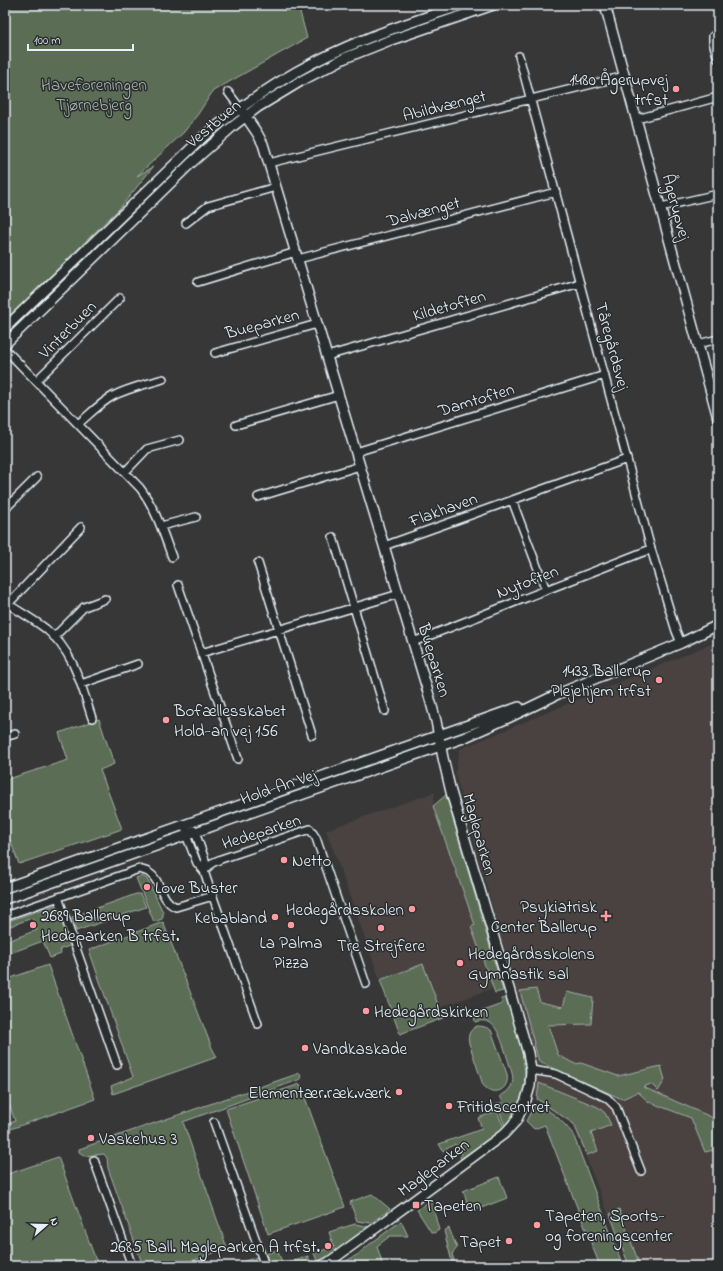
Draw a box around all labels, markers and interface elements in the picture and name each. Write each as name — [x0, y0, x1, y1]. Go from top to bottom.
scale bar — [28, 26, 133, 52]
text: 100 m — [34, 32, 61, 50]
place label: 1480 Ågerupvej trfst — [570, 68, 669, 113]
park label: Haveforeningen Tjørnebjerg — [41, 73, 147, 120]
street label: Abildvænget — [400, 84, 489, 131]
marker: 1480 Ågerupvej trfst — [671, 84, 681, 94]
street label: Vestbuen — [180, 94, 247, 155]
street label: Ågerupvej — [653, 171, 697, 245]
street label: Dalvænget — [383, 191, 464, 236]
street label: Kildetoften — [410, 284, 489, 329]
street label: Vinterbuen — [33, 295, 103, 366]
street label: Tåregårdsvej — [586, 300, 635, 394]
street label: Bueparken — [222, 303, 302, 347]
street label: Damtoften — [434, 377, 518, 424]
street label: Flakhaven — [405, 487, 481, 535]
street label: Nytoften — [493, 559, 562, 607]
street label: Bueparken — [410, 620, 457, 700]
place label: 1433 Ballerup Plejehjem trfst — [551, 659, 651, 704]
marker: 1433 Ballerup Plejehjem trfst — [654, 675, 664, 685]
place label: Bofællesskabet Hold-an vej 156 — [173, 699, 286, 744]
marker: Bofællesskabet Hold-an vej 156 — [161, 715, 171, 725]
street label: Hold-An Vej — [237, 763, 321, 812]
street label: Magleparken — [453, 791, 502, 879]
street label: Hedeparken — [219, 808, 304, 857]
place label: Netto — [292, 849, 332, 874]
marker: Netto — [279, 855, 289, 865]
place label: Love Buster — [155, 876, 238, 901]
marker: Love Buster — [142, 882, 152, 892]
place label: Psykiatrisk Center Ballerup — [491, 895, 598, 940]
place label: Hedegårdsskolen — [286, 898, 404, 925]
place label: 2689 Ballerup Hedeparken B trfst. — [41, 904, 180, 949]
marker: Hedegårdsskolen — [407, 904, 417, 914]
place label: Kebabland — [195, 906, 267, 931]
marker: Psykiatrisk Center Ballerup — [600, 910, 612, 922]
marker: Kebabland — [270, 912, 280, 922]
marker: 2689 Ballerup Hedeparken B trfst. — [28, 920, 38, 930]
marker: La Palma Pizza — [286, 920, 296, 930]
marker: Tre Strejfere — [376, 923, 386, 933]
place label: La Palma Pizza — [260, 931, 322, 976]
place label: Tre Strejfere — [337, 934, 425, 959]
place label: Hedegårdsskolens Gymnastik sal — [468, 942, 595, 988]
marker: Hedegårdsskolens Gymnastik sal — [455, 958, 465, 968]
place label: Hedegårdskirken — [374, 1000, 488, 1027]
marker: Hedegårdskirken — [361, 1006, 371, 1016]
place label: Vandkaskade — [312, 1037, 408, 1062]
marker: Vandkaskade — [300, 1043, 310, 1053]
place label: Elementær.ræk.værk — [248, 1081, 392, 1106]
marker: Elementær.ræk.værk — [394, 1087, 404, 1097]
place label: Fritidscentret — [456, 1095, 550, 1120]
marker: Fritidscentret — [444, 1101, 454, 1111]
place label: Vaskehus 3 — [98, 1127, 178, 1152]
marker: Vaskehus 3 — [86, 1133, 96, 1143]
street label: Magleparken — [393, 1133, 476, 1205]
place label: Tapeten — [424, 1194, 482, 1219]
marker: Tapeten — [411, 1200, 421, 1210]
place label: Tapeten, Sports- og foreningscenter — [545, 1204, 673, 1251]
north arrow — [26, 1205, 66, 1245]
text: N — [46, 1216, 63, 1228]
marker: Tapeten, Sports- og foreningscenter — [532, 1220, 542, 1230]
place label: Tapet — [460, 1230, 501, 1255]
place label: 2685 Ball. Magleparken A trfst. — [110, 1235, 321, 1262]
marker: Tapet — [504, 1236, 514, 1246]
marker: 2685 Ball. Magleparken A trfst. — [323, 1241, 333, 1251]

